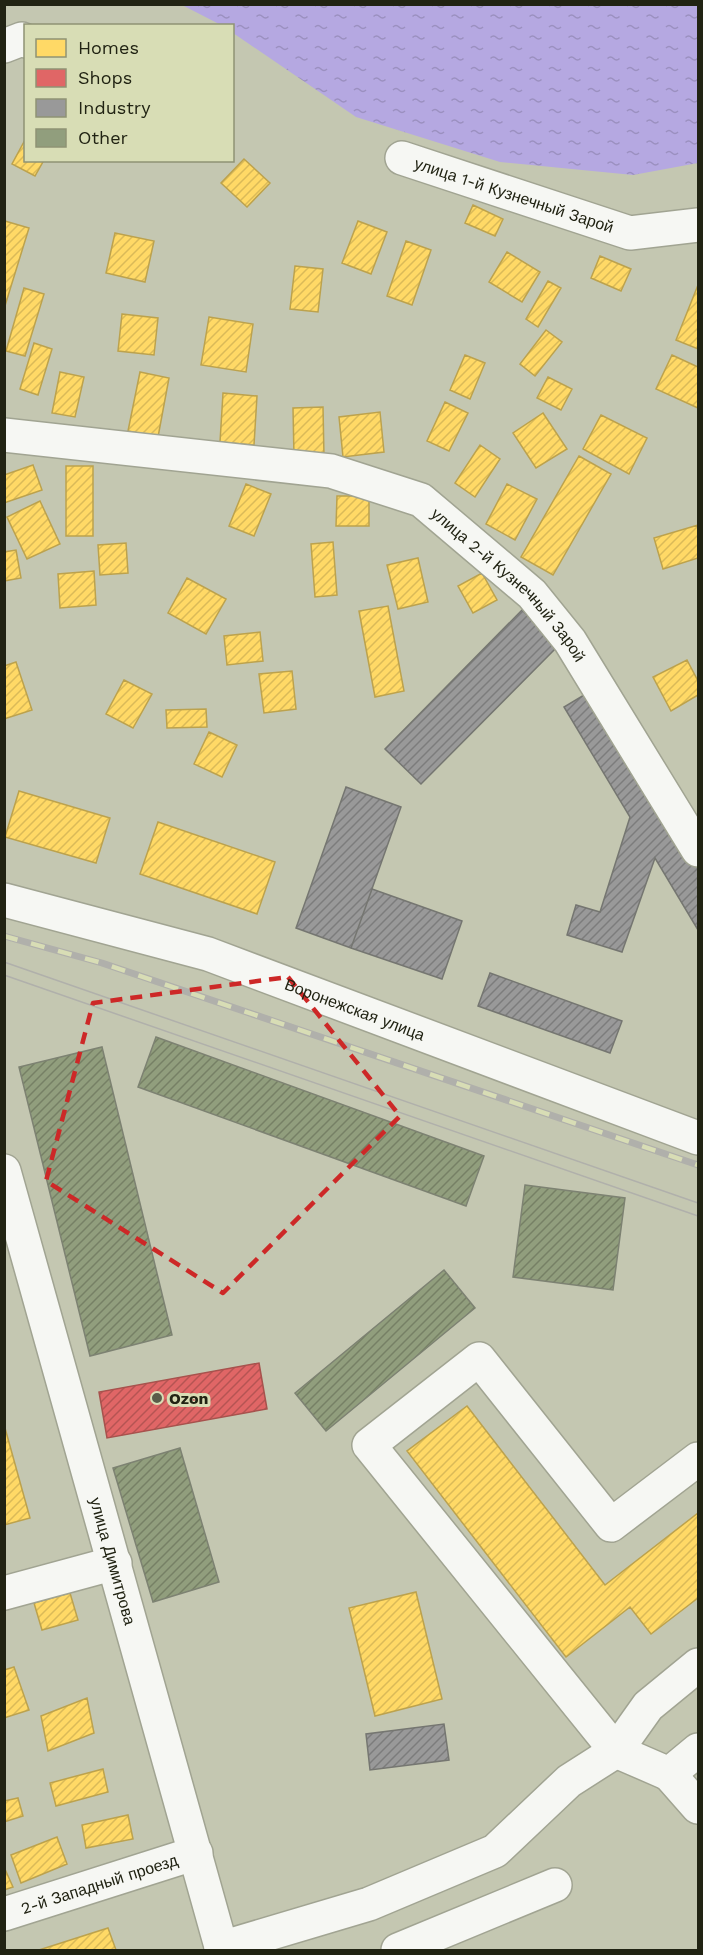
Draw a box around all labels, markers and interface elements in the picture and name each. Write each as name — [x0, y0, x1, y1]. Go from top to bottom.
legend — [24, 24, 234, 162]
text: Homes — [78, 37, 139, 58]
text: Shops — [78, 67, 132, 88]
text: Industry — [78, 97, 151, 118]
text: Other — [78, 127, 128, 148]
street label: улица 1-й Кузнечный Зарой — [412, 154, 616, 237]
street label: улица 2-й Кузнечный Зарой — [427, 504, 589, 665]
street label: Воронежская улица — [282, 975, 428, 1045]
place label: Ozon — [169, 1389, 208, 1408]
marker: Ozon — [150, 1391, 164, 1405]
street label: улица Димитрова — [86, 1495, 140, 1627]
street label: 2-й Западный проезд — [19, 1850, 181, 1918]

